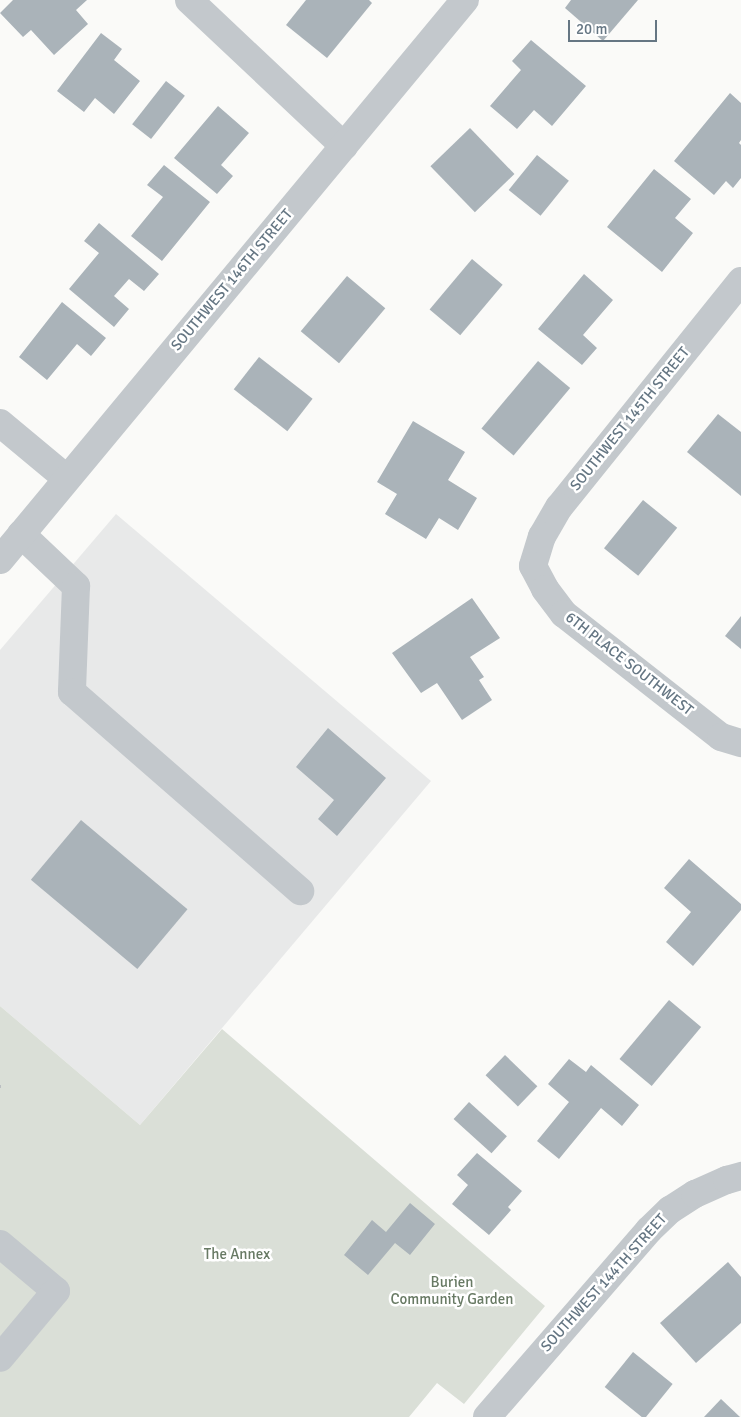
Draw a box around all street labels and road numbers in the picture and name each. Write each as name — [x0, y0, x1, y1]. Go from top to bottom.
street label: SOUTHWEST 146TH STREET — [167, 206, 297, 354]
street label: SOUTHWEST 145TH STREET — [567, 344, 693, 494]
street label: 6TH PLACE SOUTHWEST — [562, 609, 696, 719]
street label: SOUTHWEST 144TH STREET — [537, 1210, 671, 1356]

